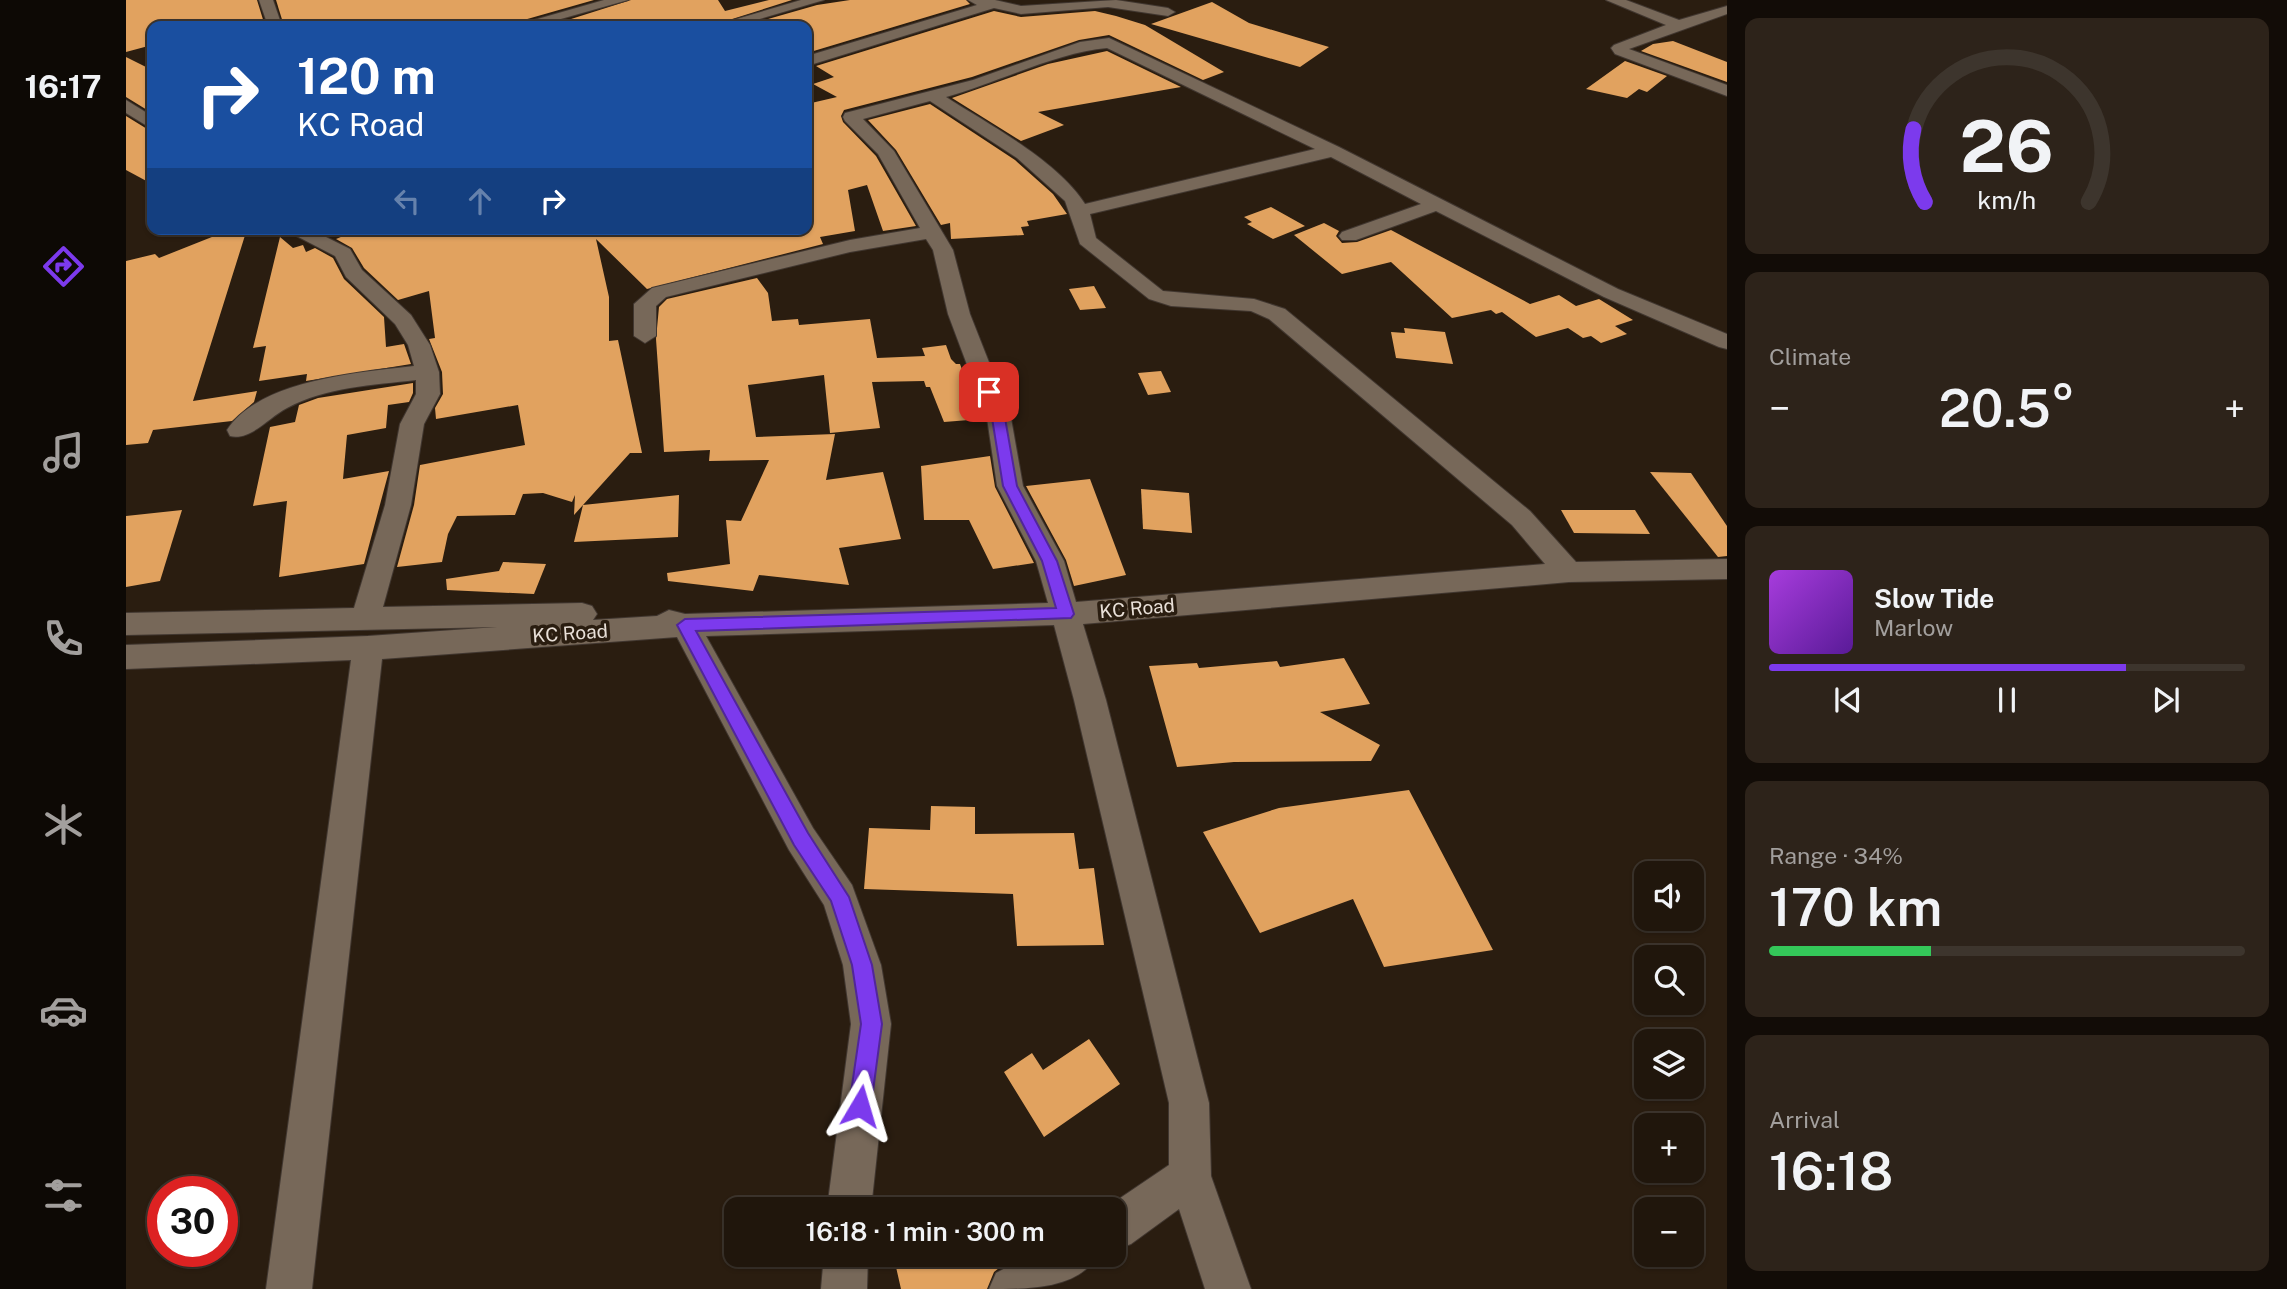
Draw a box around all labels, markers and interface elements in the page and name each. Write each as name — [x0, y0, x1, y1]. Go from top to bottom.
text: 120 m — [297, 47, 436, 105]
icon: right — [182, 49, 273, 140]
text: 16:17 — [24, 68, 102, 105]
text: 26 — [1960, 103, 2054, 188]
text: KC Road — [297, 106, 424, 143]
icon: left — [388, 182, 426, 220]
icon: ahead — [461, 182, 499, 220]
icon: right — [534, 182, 572, 220]
text: km/h — [1978, 185, 2036, 215]
icon: directions — [39, 242, 88, 291]
text: Climate — [1769, 343, 1851, 370]
pin — [959, 362, 1019, 422]
icon: arrive — [970, 373, 1008, 411]
text: 20.5° — [1939, 378, 2075, 439]
text: − — [1769, 386, 1790, 431]
text: + — [2224, 386, 2245, 431]
icon: music — [39, 428, 88, 477]
text: Slow Tide — [1874, 583, 1994, 614]
street label: KC Road — [1098, 594, 1176, 622]
icon: phone — [39, 614, 88, 663]
text: Marlow — [1874, 614, 1953, 641]
street label: KC Road — [531, 619, 609, 647]
icon: previous — [1829, 681, 1867, 719]
icon: pause — [1988, 681, 2026, 719]
icon: next — [2147, 681, 2185, 719]
icon: climate — [39, 800, 88, 849]
text: Range · 34% — [1769, 842, 1903, 869]
map controls — [1634, 861, 1704, 1267]
button: sound — [1634, 861, 1704, 931]
text: 170 km — [1769, 877, 1942, 938]
button: search — [1634, 945, 1704, 1015]
icon: car — [39, 986, 88, 1035]
button: layers — [1634, 1029, 1704, 1099]
position arrow — [823, 1069, 897, 1143]
text: Arrival — [1769, 1106, 1840, 1133]
button: + — [1634, 1113, 1704, 1183]
text: 16:18 — [1769, 1141, 1893, 1202]
icon: filters — [39, 1171, 88, 1220]
speed limit sign: 30 — [147, 1176, 238, 1267]
button: − — [1634, 1197, 1704, 1267]
text: 16:18 · 1 min · 300 m — [805, 1216, 1045, 1247]

